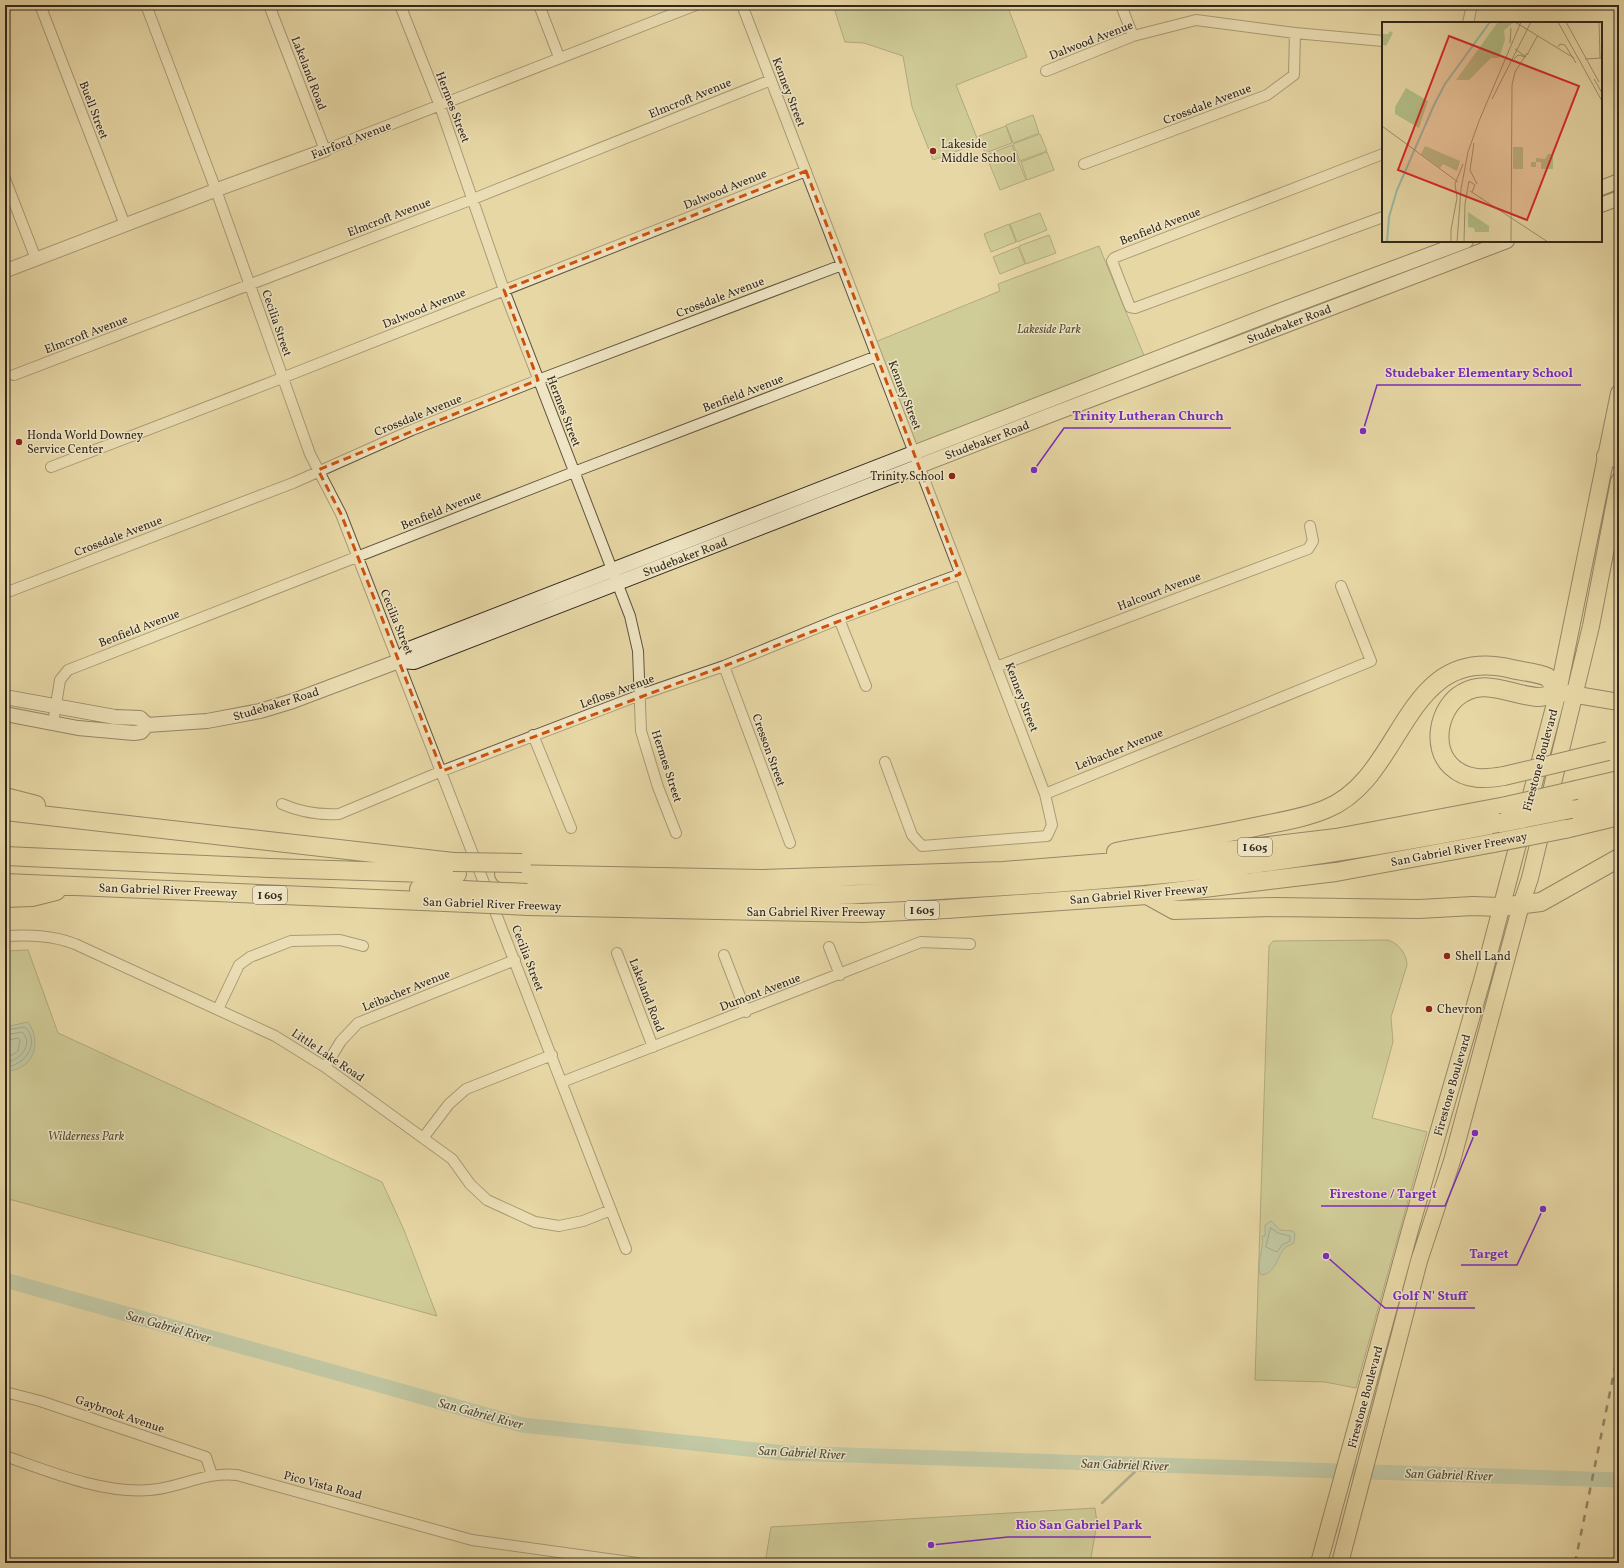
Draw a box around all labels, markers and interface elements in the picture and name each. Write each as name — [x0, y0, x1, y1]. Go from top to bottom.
street label: Dalwood Avenue — [1047, 17, 1136, 64]
inset map — [1382, 22, 1602, 242]
street label: Lakeland Road — [287, 34, 330, 113]
street label: Kenney Street — [767, 55, 809, 129]
street label: Hermes Street — [431, 69, 473, 145]
street label: Elmcroft Avenue — [647, 75, 735, 123]
street label: Buell Street — [75, 79, 111, 142]
street label: Crossdale Avenue — [1161, 81, 1254, 129]
street label: Fairford Avenue — [309, 118, 394, 164]
place label: Lakeside Middle School — [941, 137, 1016, 167]
marker: Lakeside Middle School — [928, 146, 938, 156]
street label: Dalwood Avenue — [681, 166, 770, 214]
street label: Elmcroft Avenue — [345, 195, 434, 241]
street label: Benfield Avenue — [1118, 204, 1203, 250]
street label: Crossdale Avenue — [674, 274, 767, 322]
street label: Dalwood Avenue — [380, 285, 469, 333]
street label: Cecilia Street — [257, 288, 295, 359]
street label: Studebaker Road — [1245, 301, 1334, 348]
street label: Elmcroft Avenue — [42, 312, 131, 358]
park label: Lakeside Park — [1017, 322, 1082, 338]
street label: Kenney Street — [883, 358, 925, 432]
callout: Studebaker Elementary School — [1377, 360, 1581, 385]
text: Studebaker Elementary School — [1385, 365, 1573, 383]
street label: Benfield Avenue — [701, 371, 786, 417]
street label: Hermes Street — [542, 373, 584, 449]
street label: Crossdale Avenue — [372, 391, 465, 441]
callout: Trinity Lutheran Church — [1064, 403, 1231, 428]
text: Trinity Lutheran Church — [1072, 408, 1224, 426]
street label: Studebaker Road — [943, 417, 1032, 464]
place label: Honda World Downey Service Center — [27, 428, 144, 458]
marker: Honda World Downey Service Center — [14, 437, 24, 447]
place label: Trinity School — [870, 469, 944, 485]
marker: Trinity School — [947, 471, 957, 481]
street label: Benfield Avenue — [399, 487, 484, 534]
street label: Crossdale Avenue — [72, 513, 165, 561]
street label: Studebaker Road — [641, 534, 730, 581]
street label: Halcourt Avenue — [1115, 569, 1204, 615]
street label: Cecilia Street — [376, 587, 417, 658]
street label: Benfield Avenue — [97, 606, 182, 652]
street label: Kenney Street — [1000, 660, 1042, 734]
street label: Lefloss Avenue — [578, 671, 657, 713]
street label: Studebaker Road — [231, 684, 321, 726]
street label: Firestone Boulevard — [1520, 707, 1562, 813]
street label: Cresson Street — [748, 712, 789, 789]
street label: Leibacher Avenue — [1073, 725, 1166, 775]
street label: Hermes Street — [647, 728, 685, 804]
street label: San Gabriel River Freeway — [1389, 829, 1529, 871]
road number: I 605 — [1238, 838, 1272, 856]
street label: San Gabriel River Freeway — [98, 881, 238, 901]
street label: San Gabriel River Freeway — [1069, 881, 1210, 909]
road number: I 605 — [253, 886, 287, 904]
street label: San Gabriel River Freeway — [422, 895, 562, 915]
road number: I 605 — [905, 901, 939, 919]
street label: San Gabriel River Freeway — [747, 905, 886, 921]
street label: Cecilia Street — [507, 923, 547, 994]
place label: Shell Land — [1455, 949, 1511, 965]
marker: Shell Land — [1442, 951, 1452, 961]
street label: Lakeland Road — [625, 956, 668, 1035]
street label: Leibacher Avenue — [360, 966, 453, 1016]
street label: Dumont Avenue — [718, 970, 803, 1016]
place label: Chevron — [1437, 1002, 1482, 1018]
marker: Chevron — [1424, 1004, 1434, 1014]
street label: Little Lake Road — [288, 1026, 367, 1086]
street label: Firestone Boulevard — [1431, 1032, 1475, 1138]
park label: Wilderness Park — [48, 1129, 125, 1145]
callout: Firestone / Target — [1321, 1181, 1445, 1206]
text: Firestone / Target — [1329, 1186, 1437, 1204]
callout: Target — [1461, 1240, 1517, 1265]
text: Target — [1469, 1246, 1509, 1264]
callout: Golf N' Stuff — [1385, 1283, 1475, 1308]
text: Golf N' Stuff — [1393, 1288, 1469, 1306]
water label: San Gabriel River — [124, 1307, 213, 1349]
street label: Firestone Boulevard — [1345, 1344, 1387, 1450]
street label: Gaybrook Avenue — [73, 1392, 167, 1438]
water label: San Gabriel River — [436, 1395, 525, 1435]
water label: San Gabriel River — [758, 1443, 846, 1465]
water label: San Gabriel River — [1081, 1455, 1169, 1477]
water label: San Gabriel River — [1405, 1465, 1493, 1487]
street label: Pico Vista Road — [282, 1468, 364, 1504]
callout: Rio San Gabriel Park — [1008, 1512, 1151, 1537]
text: Rio San Gabriel Park — [1016, 1517, 1143, 1535]

